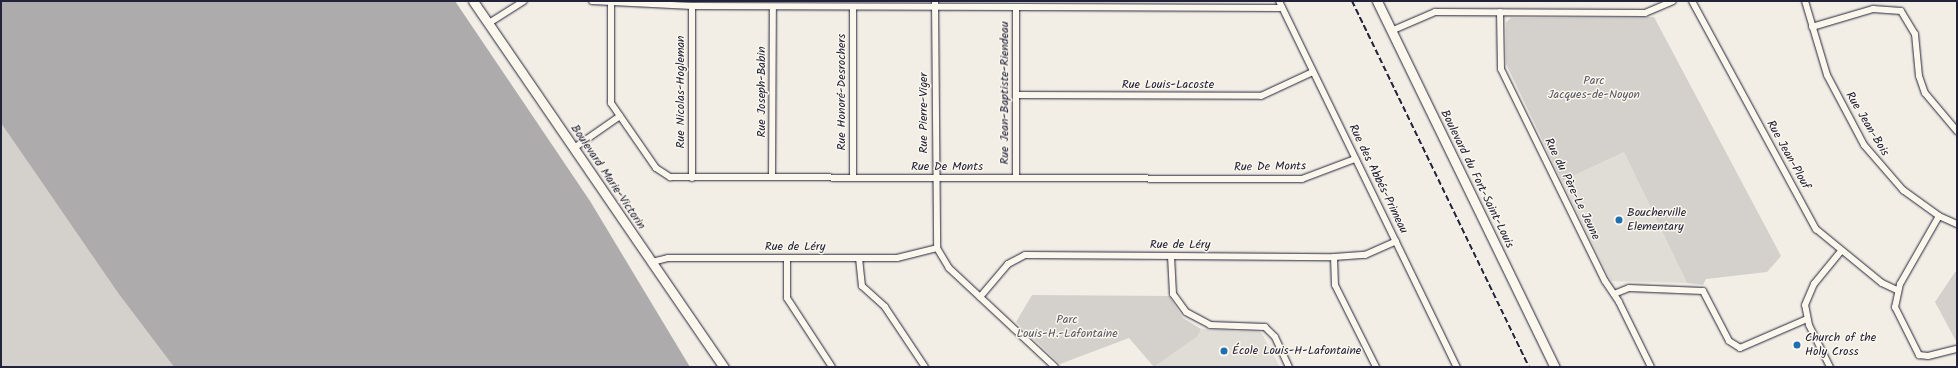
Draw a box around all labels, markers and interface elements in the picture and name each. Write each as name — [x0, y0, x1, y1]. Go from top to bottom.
street label: Rue Jean-Baptiste-Riendeau — [998, 21, 1012, 165]
street label: Rue Honoré-Desrochers — [835, 34, 849, 150]
street label: Rue Nicolas-Hogleman — [674, 35, 688, 149]
street label: Rue Joseph-Babin — [755, 46, 769, 138]
street label: Rue Pierre-Viger — [917, 73, 931, 153]
park label: Parc Jacques-de-Noyon — [1548, 74, 1640, 102]
street label: Rue Louis-Lacoste — [1122, 78, 1214, 92]
street label: Rue Jean-Bois — [1842, 89, 1892, 159]
street label: Boulevard du Fort-Saint-Louis — [1437, 107, 1517, 251]
street label: Rue Jean-Plouf — [1763, 118, 1813, 192]
street label: Boulevard Marie-Victorin — [568, 122, 648, 232]
street label: Rue des Abbés-Primeau — [1345, 122, 1411, 236]
street label: Rue du Père-Le Jeune — [1541, 136, 1603, 242]
street label: Rue De Monts — [1234, 159, 1306, 175]
street label: Rue De Monts — [911, 160, 983, 174]
place label: Boucherville Elementary — [1627, 206, 1686, 234]
marker: Boucherville Elementary — [1614, 215, 1624, 225]
street label: Rue de Léry — [1150, 238, 1210, 252]
street label: Rue de Léry — [765, 240, 825, 254]
park label: Parc Louis-H.-Lafontaine — [1016, 313, 1118, 341]
place label: Church of the Holy Cross — [1805, 331, 1876, 359]
marker: Church of the Holy Cross — [1792, 340, 1802, 350]
place label: École Louis-H-Lafontaine — [1232, 344, 1361, 358]
marker: École Louis-H-Lafontaine — [1219, 346, 1229, 356]

